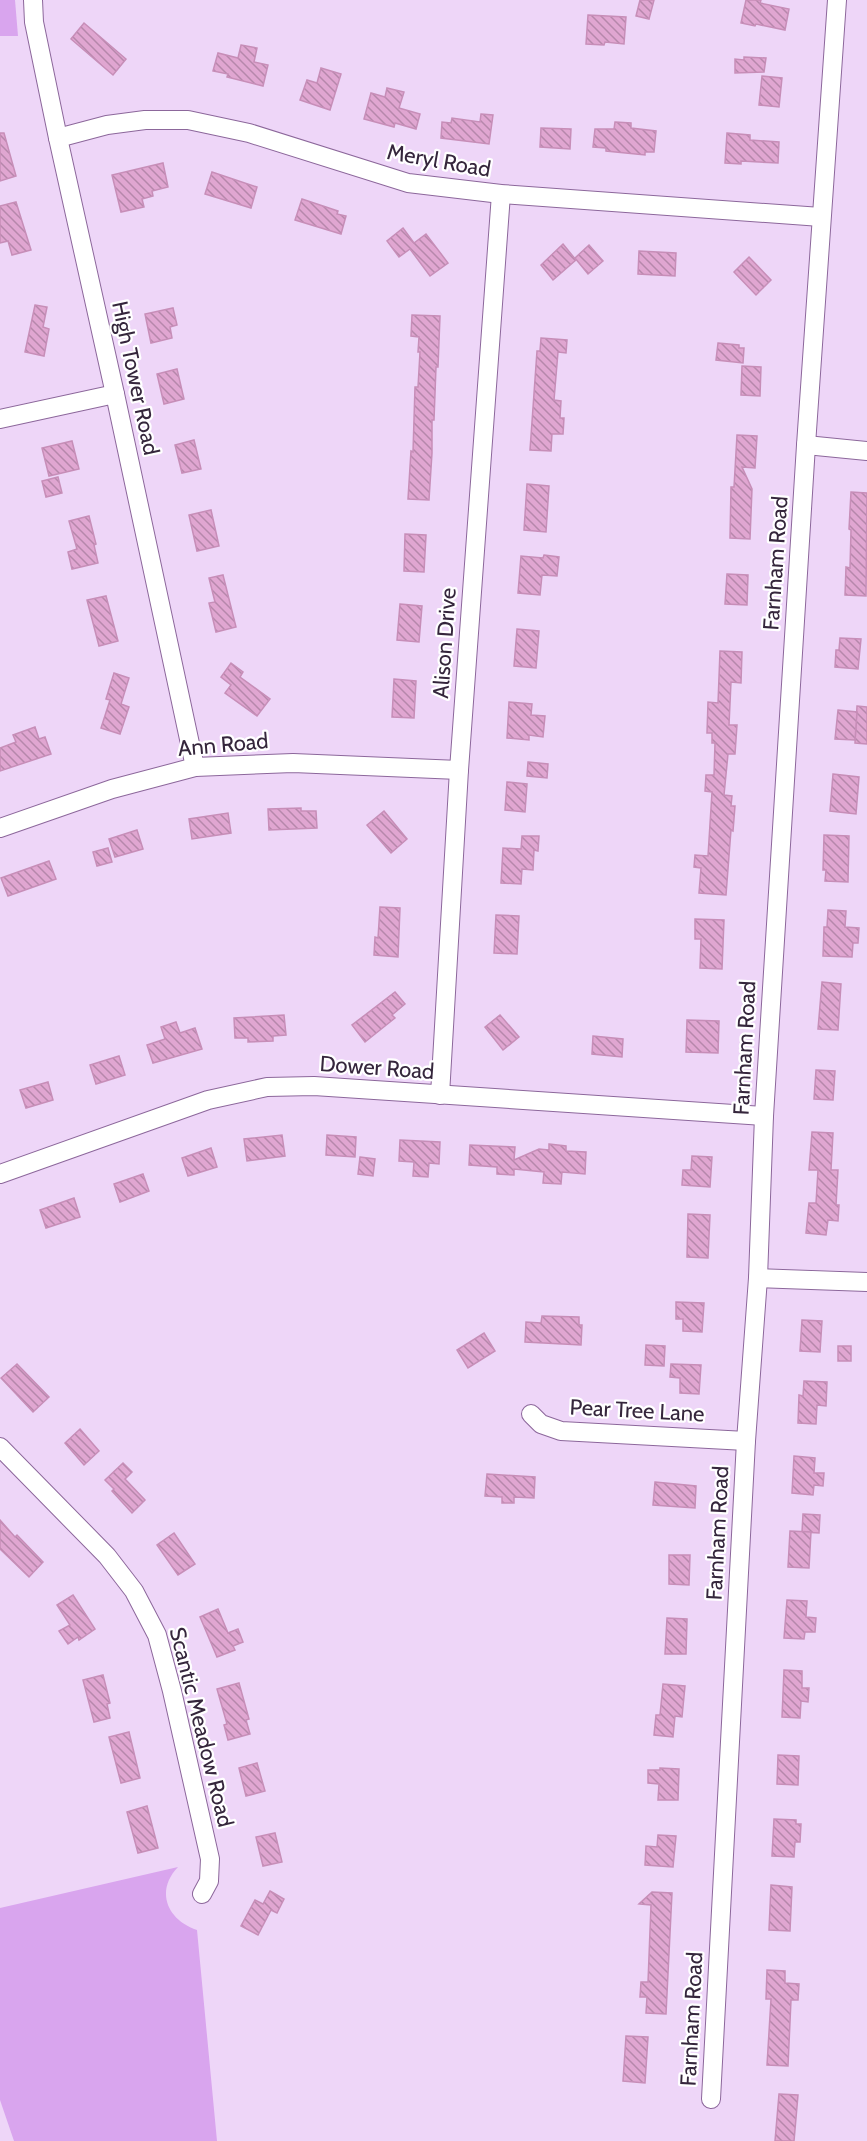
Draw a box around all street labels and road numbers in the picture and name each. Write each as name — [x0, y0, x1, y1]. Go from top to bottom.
street label: Meryl Road — [385, 138, 493, 183]
street label: High Tower Road — [106, 299, 165, 457]
street label: Farnham Road — [757, 495, 794, 631]
street label: Alison Drive — [427, 587, 462, 699]
street label: Ann Road — [177, 727, 269, 762]
street label: Farnham Road — [727, 980, 762, 1116]
street label: Dower Road — [319, 1050, 435, 1085]
street label: Pear Tree Lane — [569, 1393, 705, 1428]
street label: Farnham Road — [700, 1465, 735, 1601]
street label: Scantic Meadow Road — [164, 1625, 239, 1830]
street label: Farnham Road — [674, 1951, 709, 2087]

